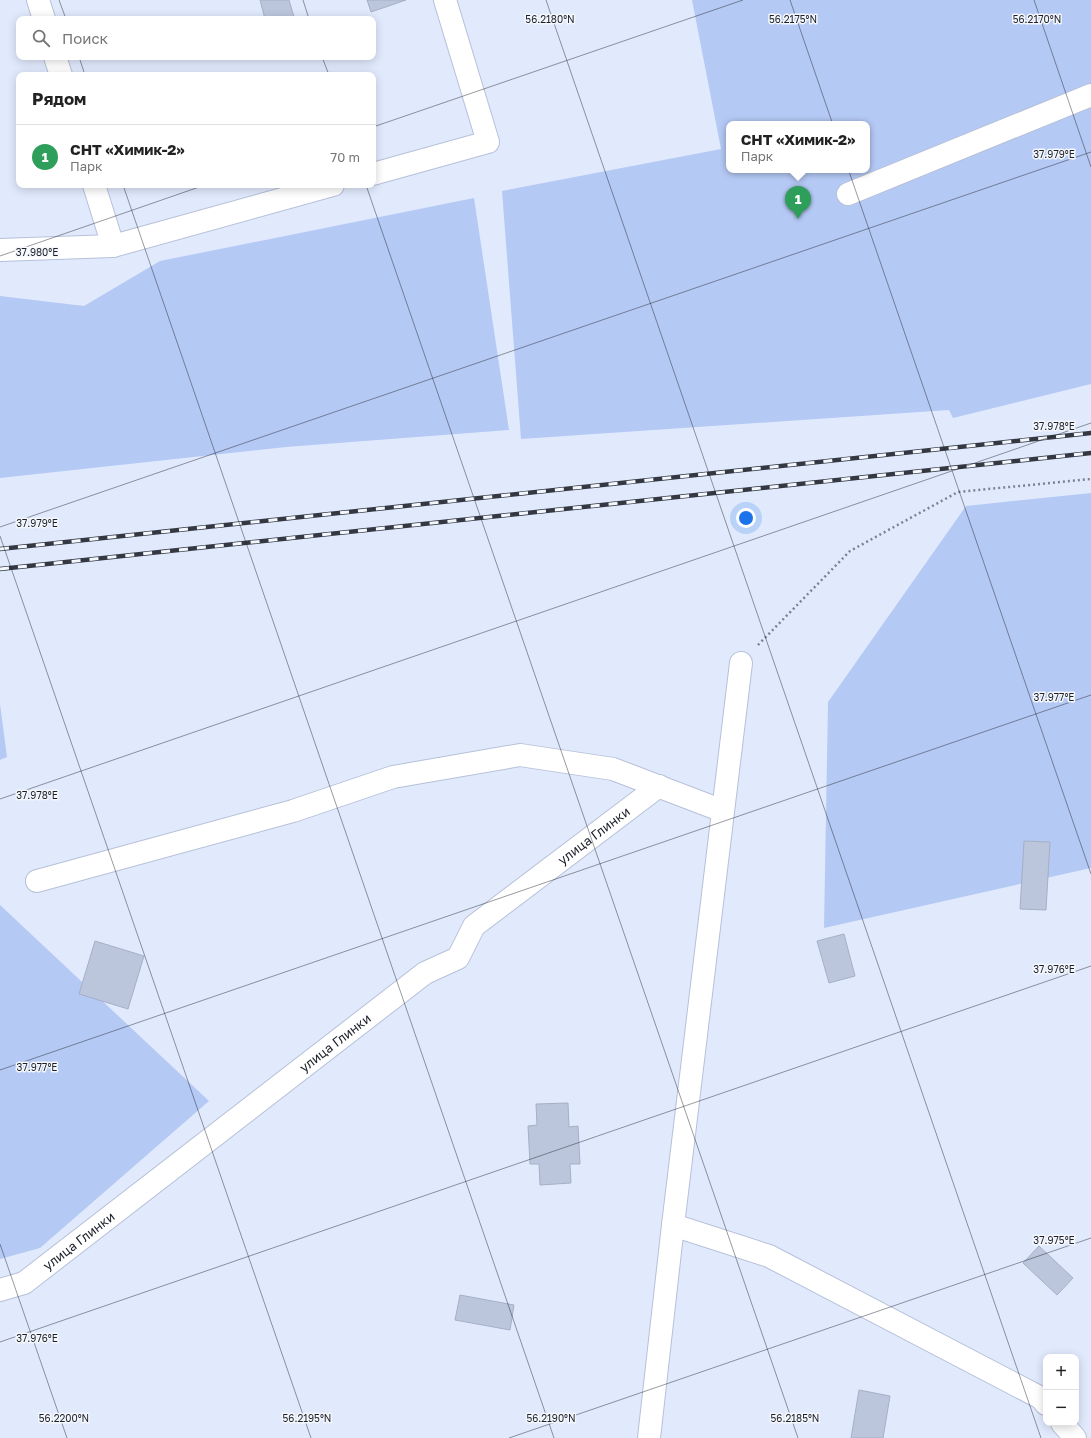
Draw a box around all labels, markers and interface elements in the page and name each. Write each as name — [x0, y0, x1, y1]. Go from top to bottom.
text: 56.2180°N — [525, 13, 575, 25]
text: 56.2175°N — [769, 13, 817, 25]
text: 56.2170°N — [1013, 13, 1061, 25]
search box — [16, 16, 376, 60]
icon: search — [30, 27, 52, 49]
text: Поиск — [62, 29, 108, 47]
text: Рядом — [32, 88, 86, 109]
popup — [726, 121, 870, 173]
text: СНТ «Химик-2» — [741, 130, 855, 148]
text: СНТ «Химик-2» — [70, 140, 185, 158]
text: Парк — [741, 148, 773, 164]
text: 37.979°E — [1033, 148, 1075, 160]
text: 1 — [42, 149, 48, 165]
text: 70 m — [330, 149, 360, 165]
text: Парк — [70, 158, 103, 174]
pin: 1 — [785, 186, 811, 219]
text: 37.980°E — [16, 246, 58, 258]
text: 37.978°E — [1033, 420, 1075, 432]
your location — [736, 508, 756, 528]
text: 37.979°E — [16, 517, 58, 529]
text: 37.977°E — [1034, 691, 1074, 703]
text: 37.978°E — [16, 789, 58, 801]
street label: улица Глинки — [555, 803, 633, 868]
text: 37.976°E — [1033, 963, 1075, 975]
street label: улица Глинки — [296, 1010, 374, 1075]
text: 37.977°E — [17, 1061, 57, 1073]
street label: улица Глинки — [40, 1208, 118, 1273]
text: 37.975°E — [1033, 1234, 1075, 1246]
text: 37.976°E — [16, 1332, 58, 1344]
map controls — [1043, 1354, 1079, 1426]
button: + — [1043, 1354, 1079, 1390]
button: − — [1043, 1390, 1079, 1426]
text: 56.2200°N — [39, 1412, 89, 1424]
text: 56.2195°N — [283, 1412, 331, 1424]
text: 56.2190°N — [526, 1412, 576, 1424]
text: 56.2185°N — [771, 1412, 819, 1424]

